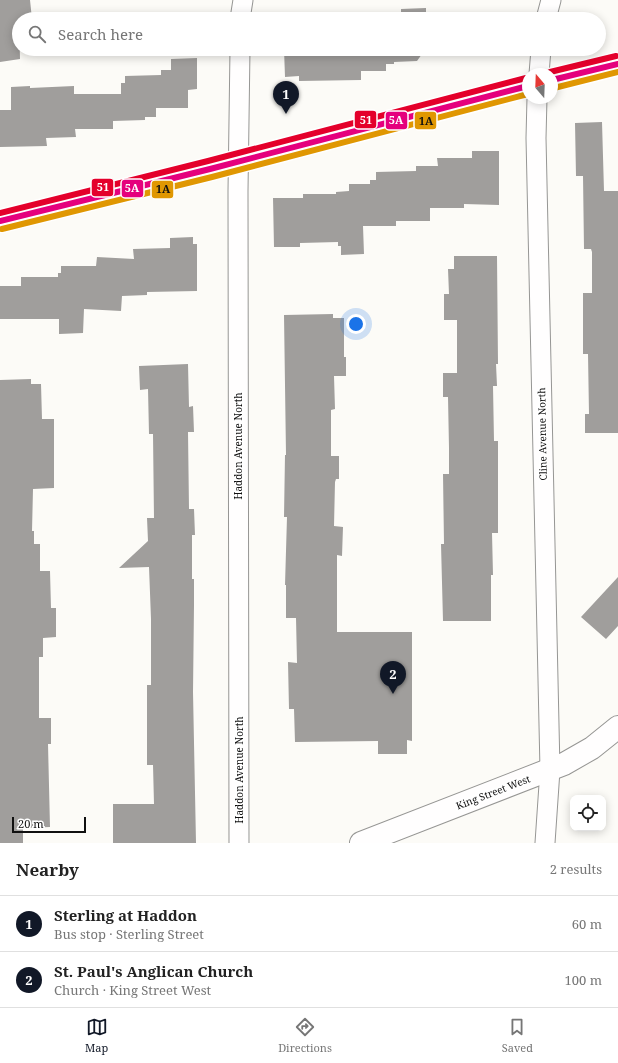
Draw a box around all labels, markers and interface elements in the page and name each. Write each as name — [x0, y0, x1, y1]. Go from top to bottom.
search box — [12, 12, 606, 56]
icon: search — [26, 23, 48, 45]
text: Search here — [58, 24, 143, 44]
north arrow — [522, 68, 558, 104]
pin: 1 — [273, 81, 299, 114]
line badge: 51 — [354, 110, 377, 129]
line badge: 5A — [385, 111, 408, 130]
line badge: 1A — [414, 111, 437, 130]
text: 51 — [360, 112, 372, 127]
text: 5A — [389, 112, 404, 127]
text: 1A — [419, 113, 434, 128]
line badge: 51 — [91, 178, 114, 197]
text: 51 — [97, 179, 109, 194]
line badge: 5A — [121, 179, 144, 198]
text: 5A — [125, 180, 140, 195]
line badge: 1A — [151, 180, 174, 199]
text: 1A — [156, 181, 171, 196]
your location — [346, 314, 366, 334]
street label: Cline Avenue North — [534, 387, 550, 481]
street label: Haddon Avenue North — [231, 392, 245, 499]
pin: 2 — [380, 661, 406, 694]
street label: Haddon Avenue North — [232, 716, 246, 823]
street label: King Street West — [454, 771, 533, 813]
map controls — [570, 795, 606, 831]
button: locate — [570, 795, 606, 831]
scale bar — [12, 815, 86, 834]
text: 20 m — [18, 816, 44, 831]
text: Nearby — [16, 858, 79, 881]
text: 2 results — [550, 860, 602, 878]
text: Sterling at Haddon — [54, 905, 197, 925]
text: 1 — [25, 915, 33, 933]
text: 60 m — [572, 915, 602, 933]
text: Bus stop · Sterling Street — [54, 925, 204, 943]
text: St. Paul's Anglican Church — [54, 961, 253, 981]
text: 2 — [25, 971, 33, 989]
text: 100 m — [565, 971, 602, 989]
text: Church · King Street West — [54, 981, 211, 999]
tab: Map — [85, 1016, 108, 1055]
tab: Directions — [278, 1016, 332, 1055]
tab: Saved — [502, 1016, 533, 1055]

